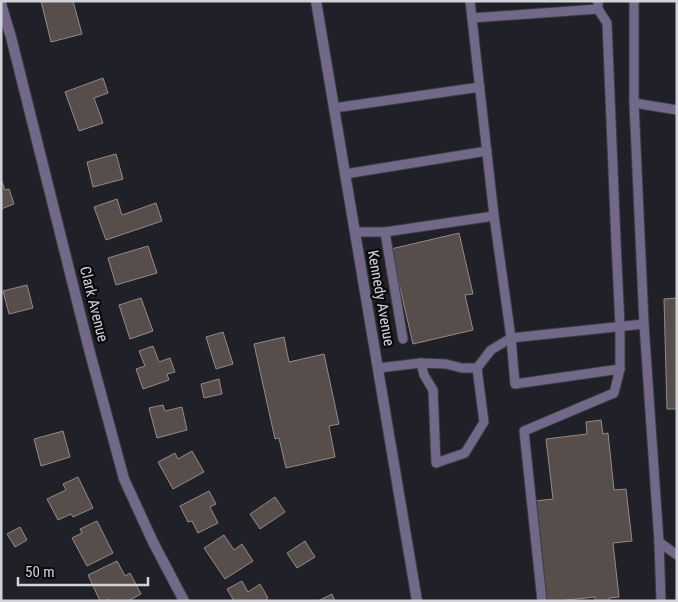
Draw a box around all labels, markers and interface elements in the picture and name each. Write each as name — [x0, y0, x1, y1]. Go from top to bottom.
street label: Kennedy Avenue — [364, 249, 398, 347]
street label: Clark Avenue — [76, 264, 112, 344]
scale bar — [18, 554, 148, 586]
text: 50 m — [25, 563, 55, 581]

